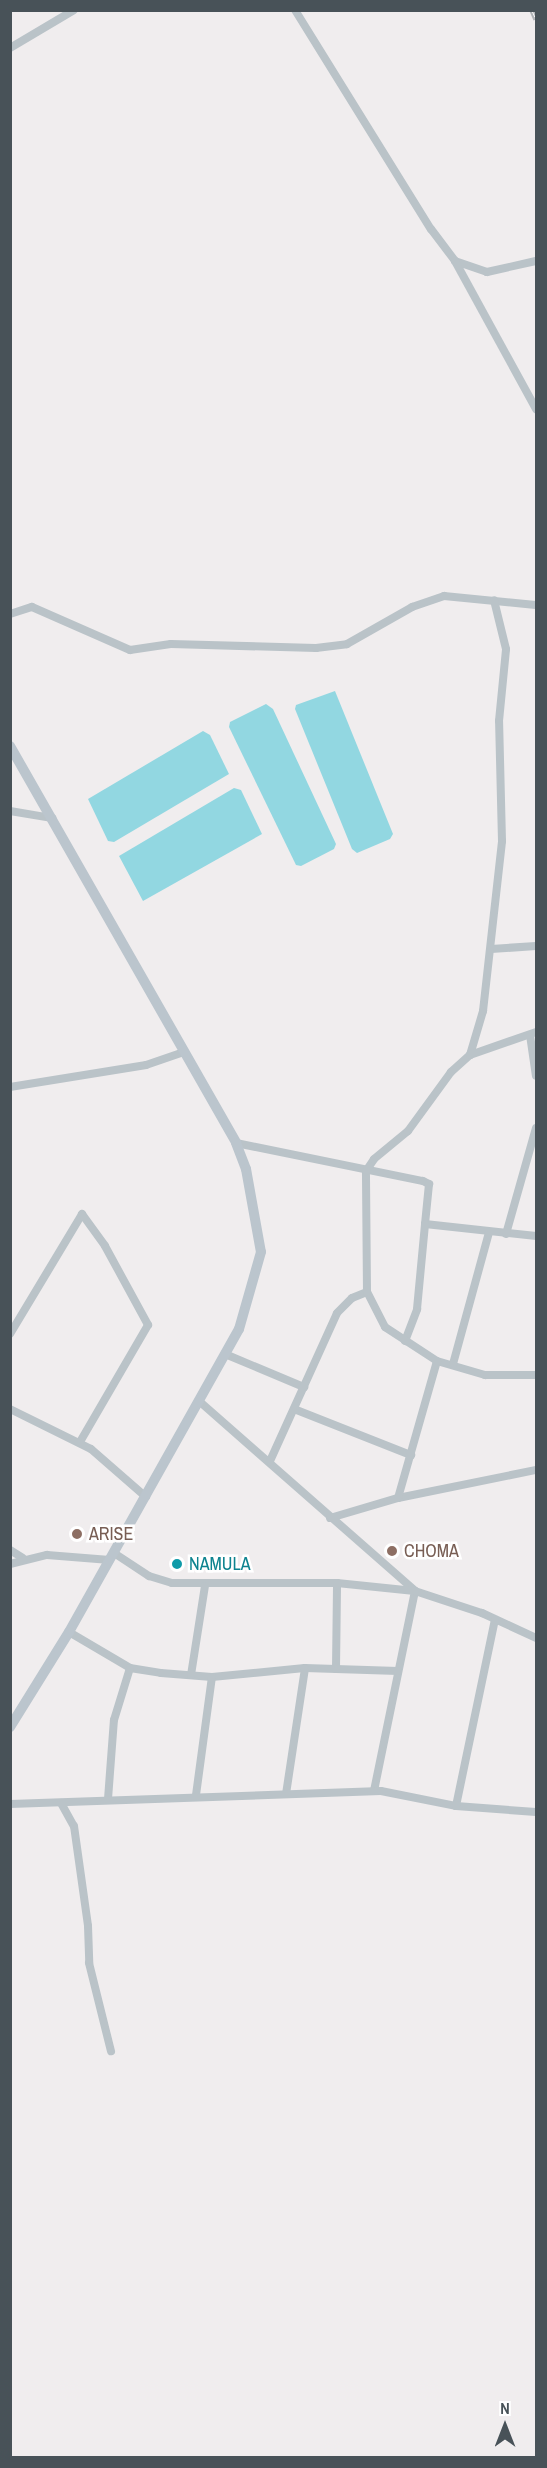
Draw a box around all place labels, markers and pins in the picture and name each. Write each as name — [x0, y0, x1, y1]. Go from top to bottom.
place label: ARISE — [89, 1523, 133, 1545]
marker: ARISE — [70, 1527, 84, 1541]
place label: CHOMA — [404, 1540, 459, 1562]
marker: CHOMA — [385, 1544, 399, 1558]
place label: NAMULA — [189, 1553, 251, 1575]
marker: NAMULA — [170, 1557, 184, 1571]

